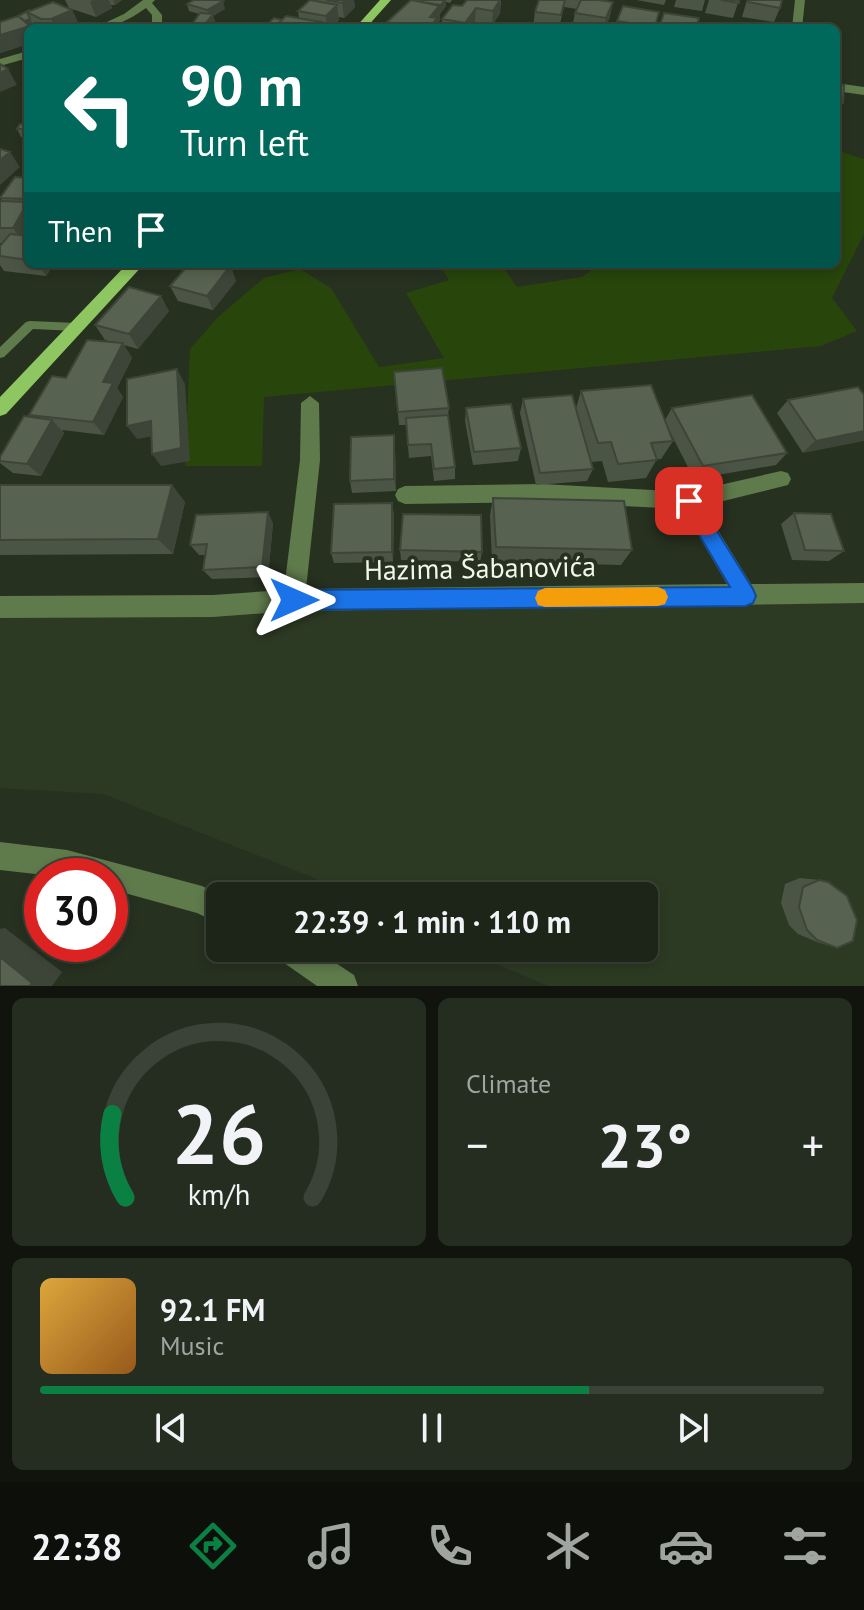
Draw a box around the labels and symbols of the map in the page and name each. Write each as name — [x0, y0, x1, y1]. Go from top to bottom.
pin — [655, 467, 723, 535]
street label: Hazima Šabanovića — [364, 547, 596, 588]
position arrow — [252, 558, 336, 642]
speed limit sign: 30 — [24, 858, 128, 962]

